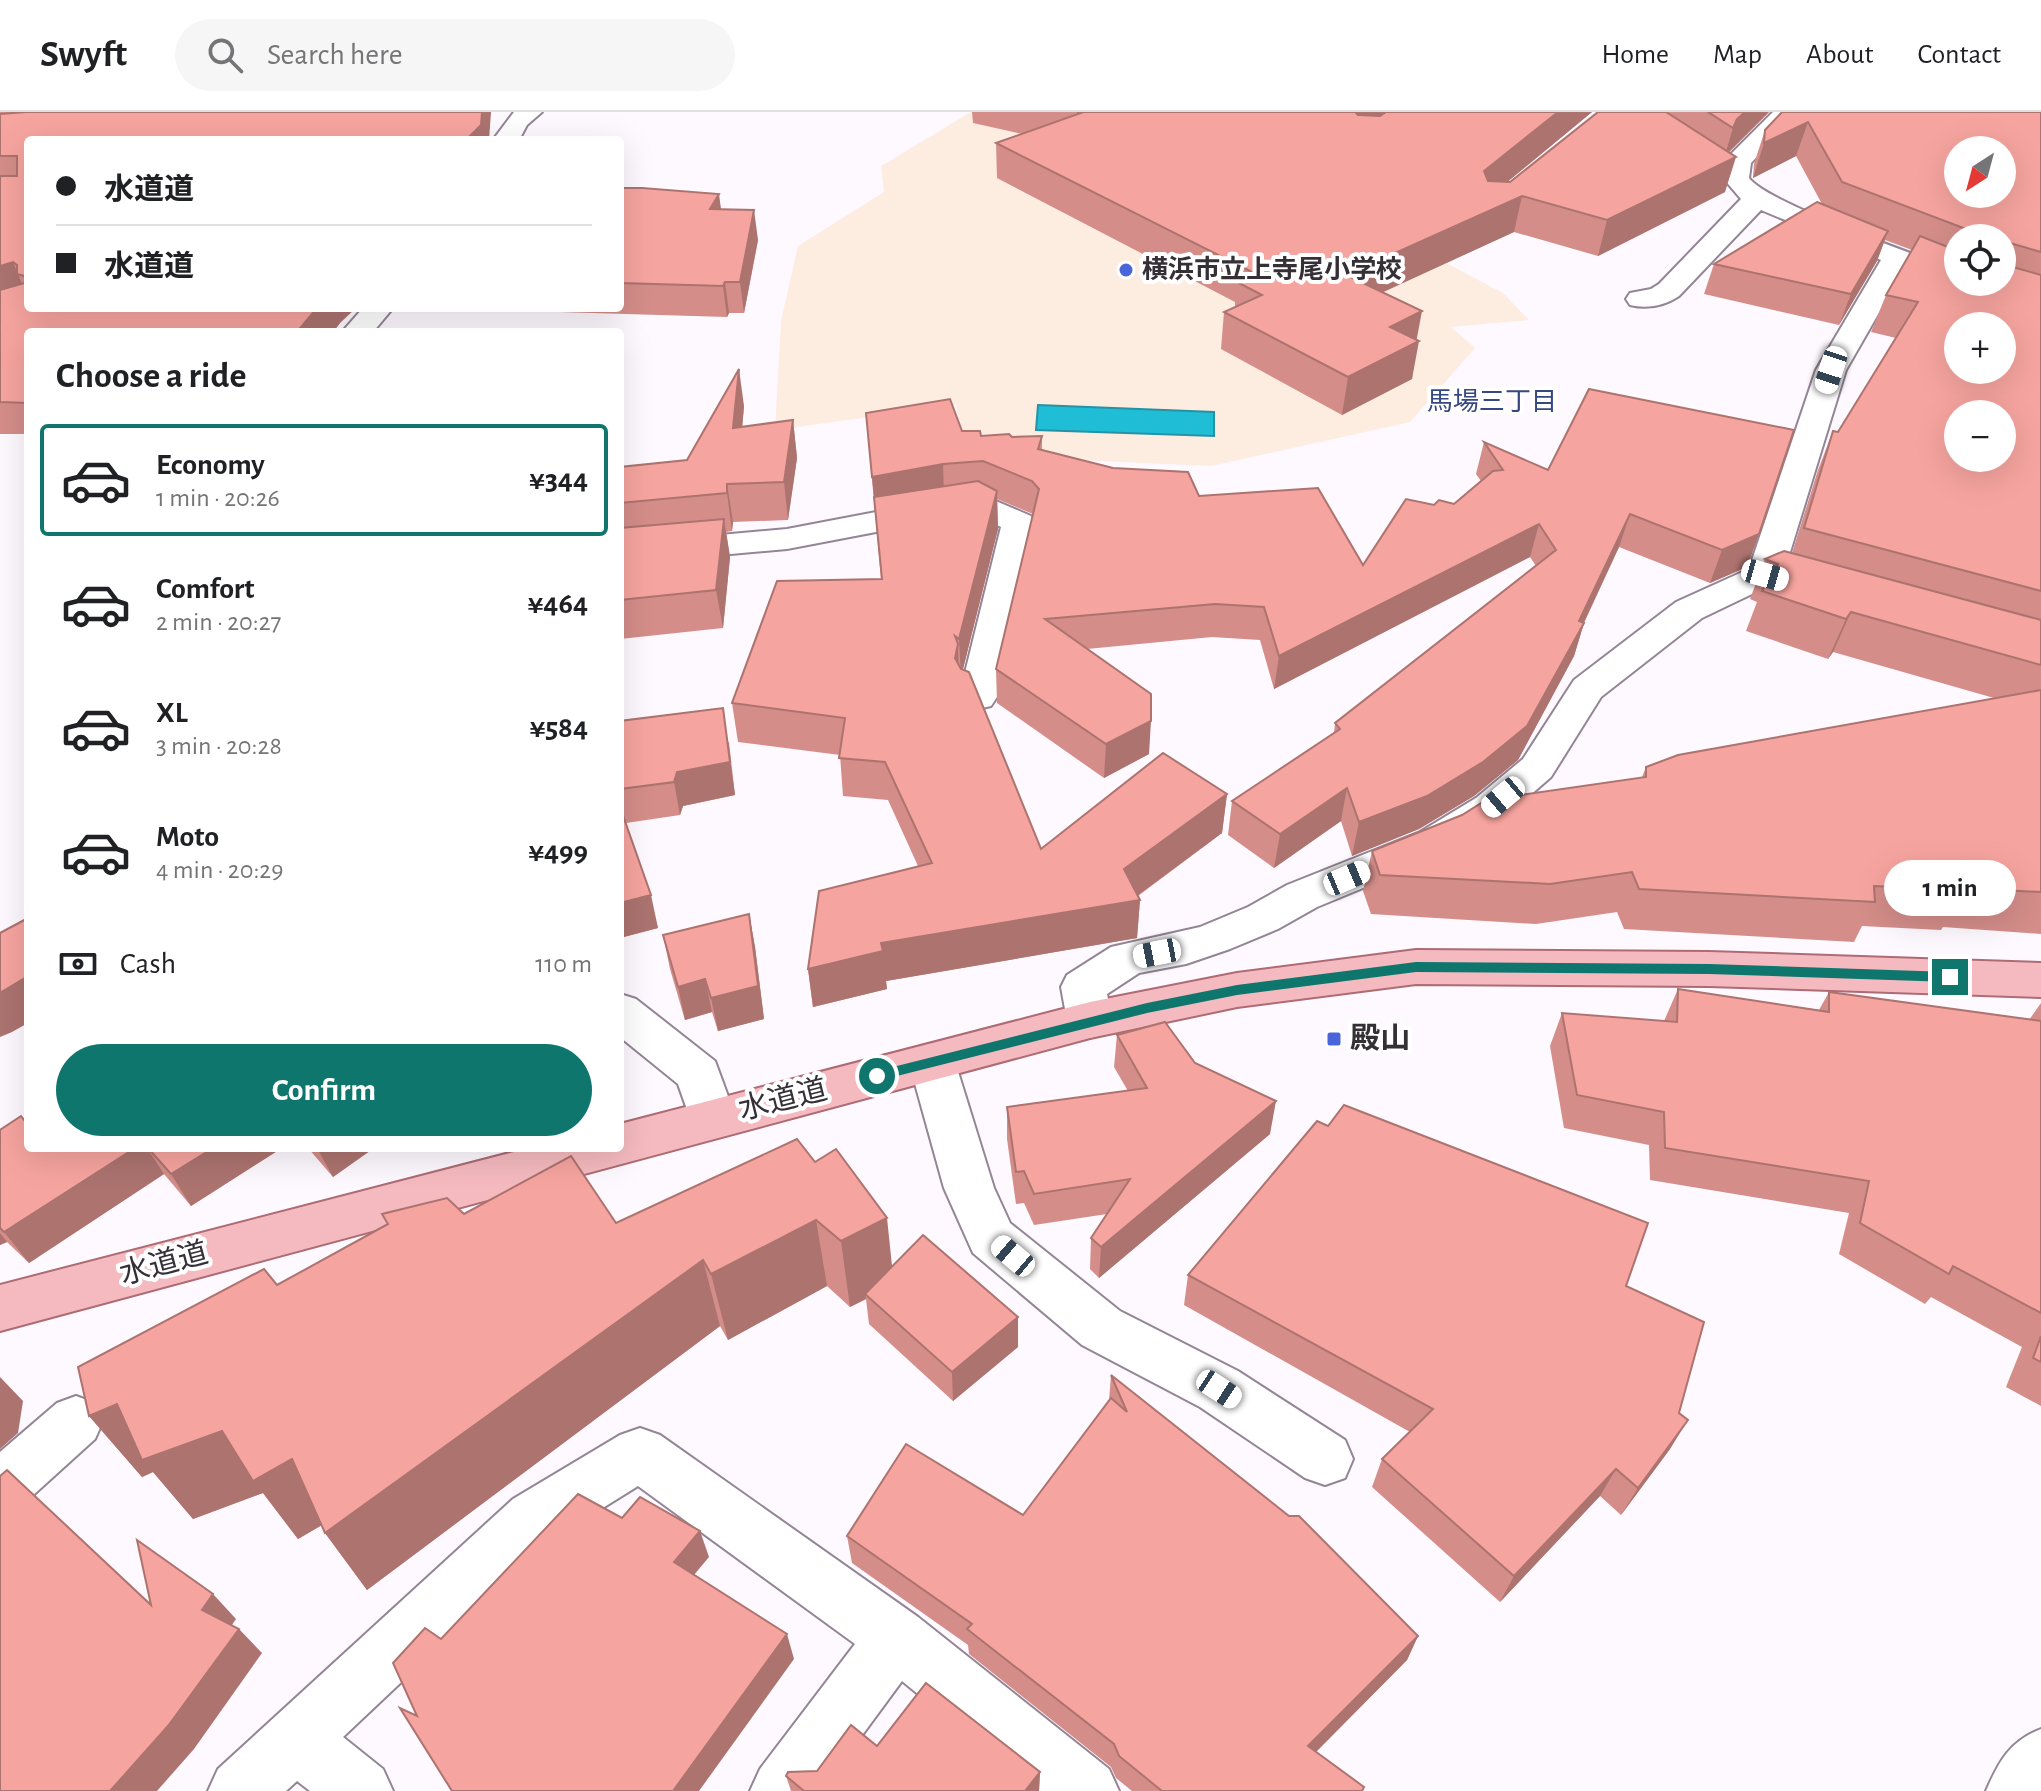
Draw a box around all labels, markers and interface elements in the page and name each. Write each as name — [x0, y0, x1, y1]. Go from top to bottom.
search box — [175, 19, 735, 91]
icon: search — [203, 33, 247, 77]
text: Swyft — [40, 36, 127, 74]
text: Search here — [267, 40, 403, 70]
text: Home — [1602, 41, 1669, 69]
text: Map — [1713, 41, 1762, 69]
text: About — [1806, 41, 1874, 69]
text: Contact — [1918, 41, 2001, 69]
north arrow — [1944, 136, 2016, 208]
map controls — [1944, 136, 2016, 472]
text: 水道道 — [104, 175, 194, 205]
button: locate — [1944, 224, 2016, 296]
text: 水道道 — [104, 252, 194, 282]
place label: 横浜市立上寺尾小学校 — [1142, 255, 1402, 283]
marker: 横浜市立上寺尾小学校 — [1117, 261, 1135, 279]
button: + — [1944, 312, 2016, 384]
car — [1812, 343, 1850, 397]
text: Choose a ride — [56, 358, 246, 394]
district label: 馬場三丁目 — [1427, 388, 1557, 415]
button: − — [1944, 400, 2016, 472]
icon: car — [60, 444, 132, 516]
text: Economy — [156, 450, 265, 480]
text: ¥344 — [529, 465, 588, 495]
text: 1 min · 20:26 — [156, 485, 280, 511]
car — [1739, 557, 1791, 593]
icon: car — [60, 568, 132, 640]
text: Comfort — [156, 574, 255, 604]
text: ¥464 — [528, 589, 588, 619]
text: 2 min · 20:27 — [156, 609, 281, 635]
icon: car — [60, 692, 132, 764]
text: XL — [156, 698, 188, 728]
text: ¥584 — [529, 713, 588, 743]
text: 3 min · 20:28 — [156, 733, 282, 759]
car — [1477, 772, 1529, 822]
icon: car — [60, 816, 132, 888]
text: Moto — [156, 822, 219, 852]
text: ¥499 — [528, 837, 588, 867]
text: 4 min · 20:29 — [156, 857, 283, 883]
car — [1320, 858, 1374, 898]
callout: 1 min — [1884, 861, 2016, 917]
text: 1 min — [1923, 875, 1977, 901]
car — [1131, 937, 1183, 969]
icon: cash — [56, 942, 100, 986]
text: Cash — [120, 949, 176, 979]
text: 110 m — [535, 951, 592, 977]
route end — [1932, 959, 1968, 995]
place label: 殿山 — [1350, 1023, 1410, 1054]
marker: 殿山 — [1325, 1030, 1343, 1048]
button: Confirm — [56, 1044, 592, 1136]
route start — [859, 1058, 895, 1094]
street label: 水道道 — [735, 1074, 830, 1125]
car — [987, 1231, 1039, 1281]
street label: 水道道 — [116, 1237, 211, 1290]
car — [1192, 1366, 1246, 1412]

